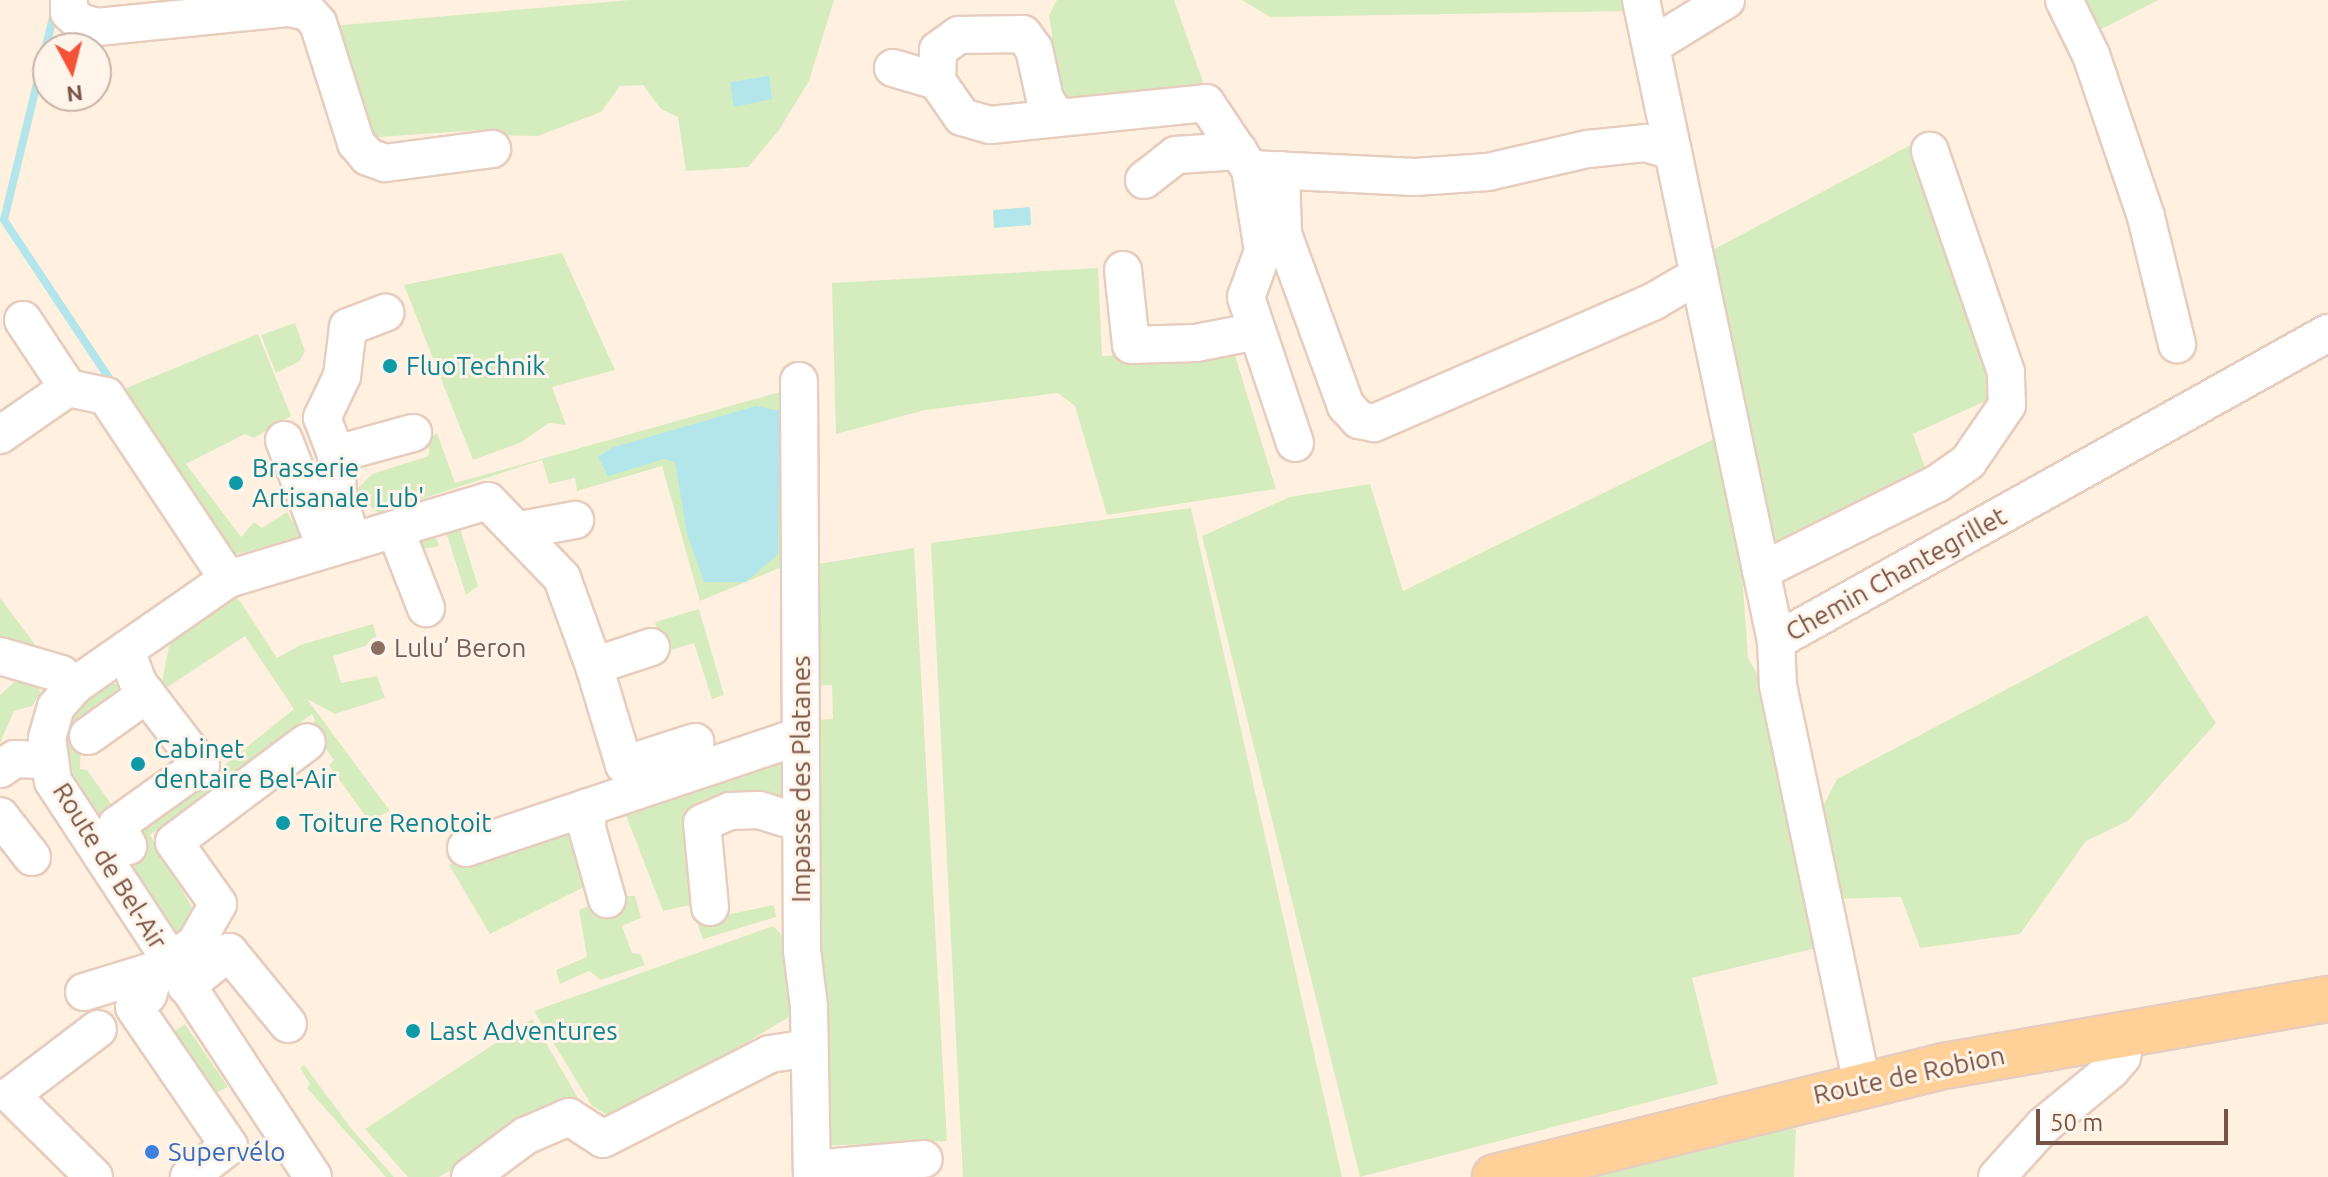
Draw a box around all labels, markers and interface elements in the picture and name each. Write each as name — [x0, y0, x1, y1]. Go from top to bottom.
north arrow — [32, 32, 112, 112]
text: N — [65, 81, 84, 108]
place label: FluoTechnik — [406, 350, 545, 382]
marker: FluoTechnik — [381, 357, 399, 375]
place label: Brasserie Artisanale Lub' — [252, 452, 424, 514]
marker: Brasserie Artisanale Lub' — [227, 474, 245, 492]
street label: Chemin Chantegrillet — [1780, 500, 2012, 648]
place label: Lulu’ Beron — [394, 632, 526, 664]
marker: Lulu’ Beron — [369, 639, 387, 657]
street label: Impasse des Platanes — [785, 655, 817, 903]
place label: Cabinet dentaire Bel-Air — [154, 733, 337, 794]
marker: Cabinet dentaire Bel-Air — [129, 755, 147, 773]
street label: Route de Bel-Air — [46, 777, 174, 955]
place label: Toiture Renotoit — [299, 807, 491, 839]
marker: Toiture Renotoit — [274, 814, 292, 832]
place label: Last Adventures — [429, 1015, 618, 1047]
marker: Last Adventures — [404, 1022, 422, 1040]
street label: Route de Robion — [1810, 1039, 2008, 1111]
scale bar — [2040, 1093, 2232, 1143]
text: 50 m — [2050, 1109, 2103, 1136]
place label: Supervélo — [168, 1136, 285, 1168]
marker: Supervélo — [143, 1143, 161, 1161]

